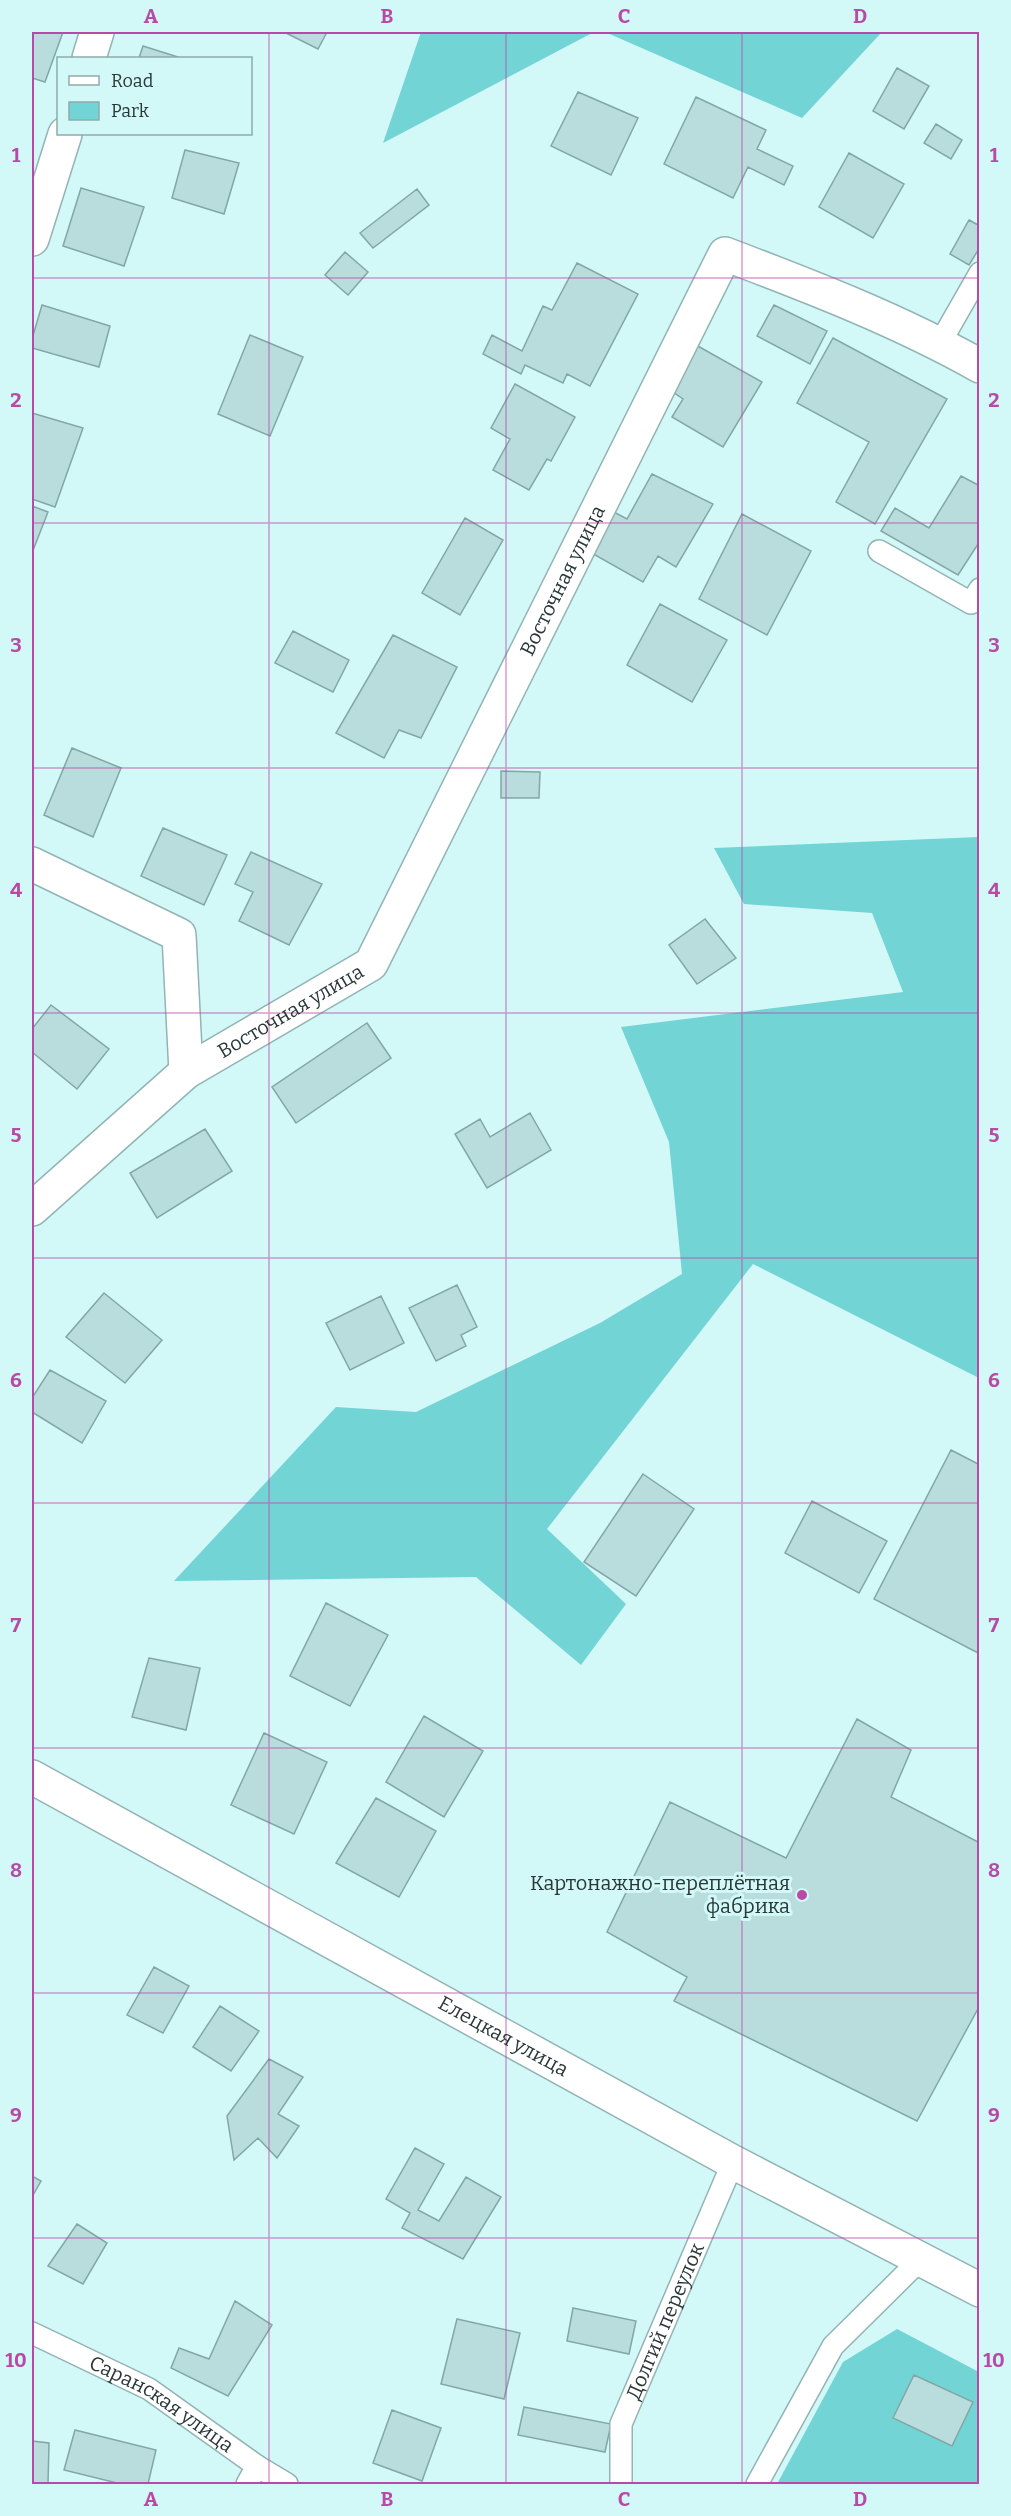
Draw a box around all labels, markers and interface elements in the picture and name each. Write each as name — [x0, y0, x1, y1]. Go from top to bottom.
text: A — [144, 4, 159, 28]
text: B — [381, 4, 394, 28]
text: C — [618, 4, 630, 28]
text: D — [853, 4, 867, 28]
legend — [57, 57, 252, 135]
text: Road — [111, 70, 154, 92]
text: Park — [111, 100, 150, 122]
text: 1 — [12, 143, 21, 167]
text: 1 — [990, 143, 999, 167]
text: 2 — [10, 388, 22, 412]
text: 2 — [988, 388, 1000, 412]
street label: Восточная улица — [515, 501, 610, 660]
text: 3 — [10, 633, 22, 657]
text: 3 — [988, 633, 1000, 657]
text: 4 — [10, 878, 22, 902]
text: 4 — [988, 878, 1000, 902]
street label: Восточная улица — [213, 959, 368, 1063]
text: 5 — [11, 1123, 22, 1147]
text: 5 — [989, 1123, 1000, 1147]
text: 6 — [10, 1368, 22, 1392]
text: 6 — [988, 1368, 1000, 1392]
text: 7 — [11, 1613, 22, 1637]
text: 7 — [989, 1613, 1000, 1637]
text: 8 — [10, 1858, 22, 1882]
text: 8 — [988, 1858, 1000, 1882]
place label: Картонажно-переплётная фабрика — [530, 1871, 790, 1918]
marker: Картонажно-переплётная фабрика — [795, 1888, 809, 1902]
street label: Елецкая улица — [434, 1991, 573, 2081]
text: 9 — [10, 2103, 22, 2127]
text: 9 — [988, 2103, 1000, 2127]
street label: Долгий переулок — [621, 2239, 709, 2403]
text: 10 — [5, 2348, 27, 2372]
text: 10 — [983, 2348, 1005, 2372]
street label: Саранская улица — [86, 2350, 238, 2458]
text: A — [144, 2487, 159, 2511]
text: B — [381, 2487, 394, 2511]
text: C — [618, 2487, 630, 2511]
text: D — [853, 2487, 867, 2511]

